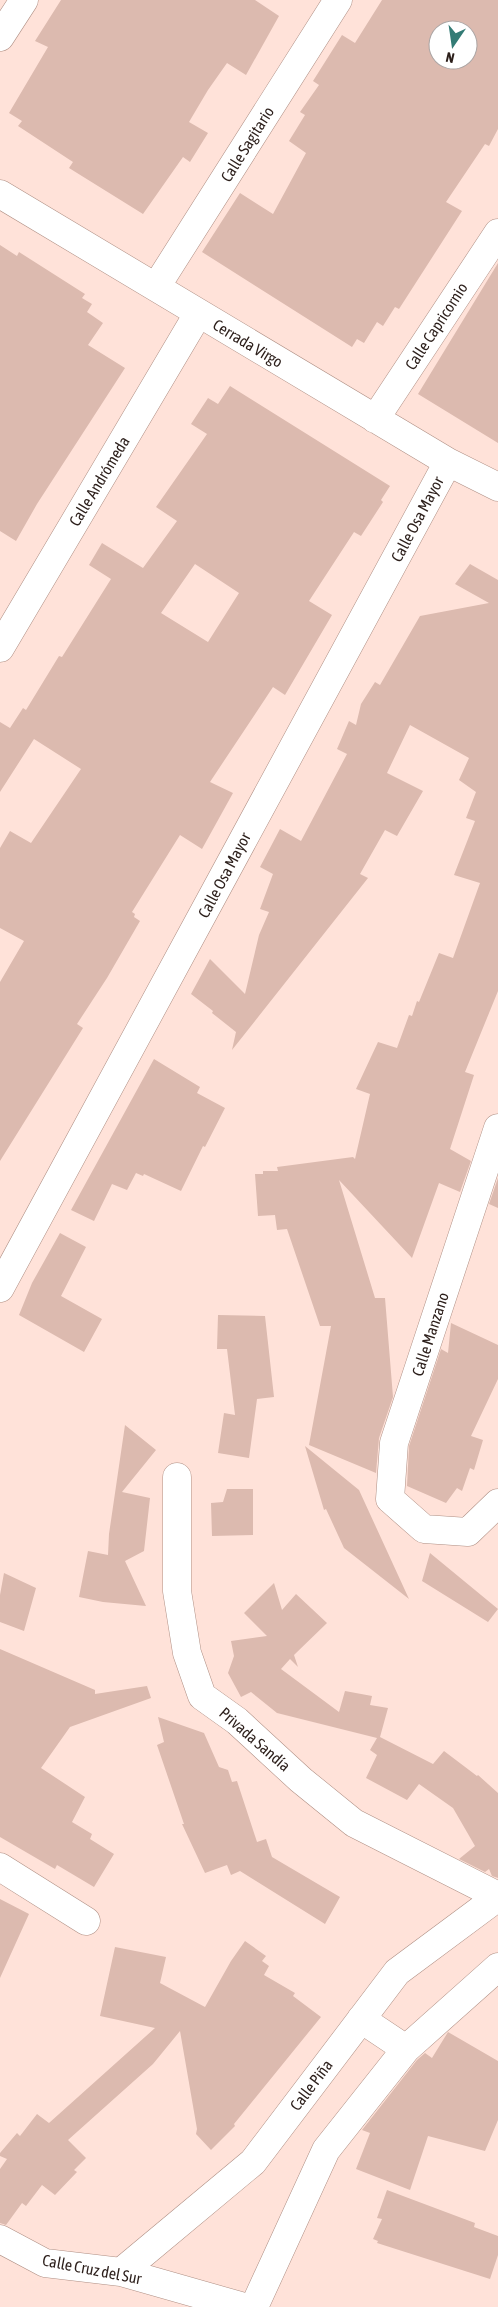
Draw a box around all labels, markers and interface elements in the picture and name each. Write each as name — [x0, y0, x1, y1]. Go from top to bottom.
north arrow — [428, 20, 478, 70]
text: N — [444, 49, 456, 66]
street label: Calle Sagitario — [217, 103, 278, 185]
street label: Calle Capricornio — [401, 279, 472, 373]
street label: Cerrada Virgo — [209, 315, 286, 372]
street label: Calle Andrómeda — [65, 433, 133, 529]
street label: Calle Osa Mayor — [387, 473, 448, 565]
street label: Calle Osa Mayor — [194, 829, 255, 921]
street label: Calle Manzano — [408, 1290, 452, 1378]
street label: Privada Sandía — [216, 1703, 294, 1775]
street label: Calle Piña — [286, 2056, 336, 2114]
street label: Calle Cruz del Sur — [41, 2251, 143, 2287]

